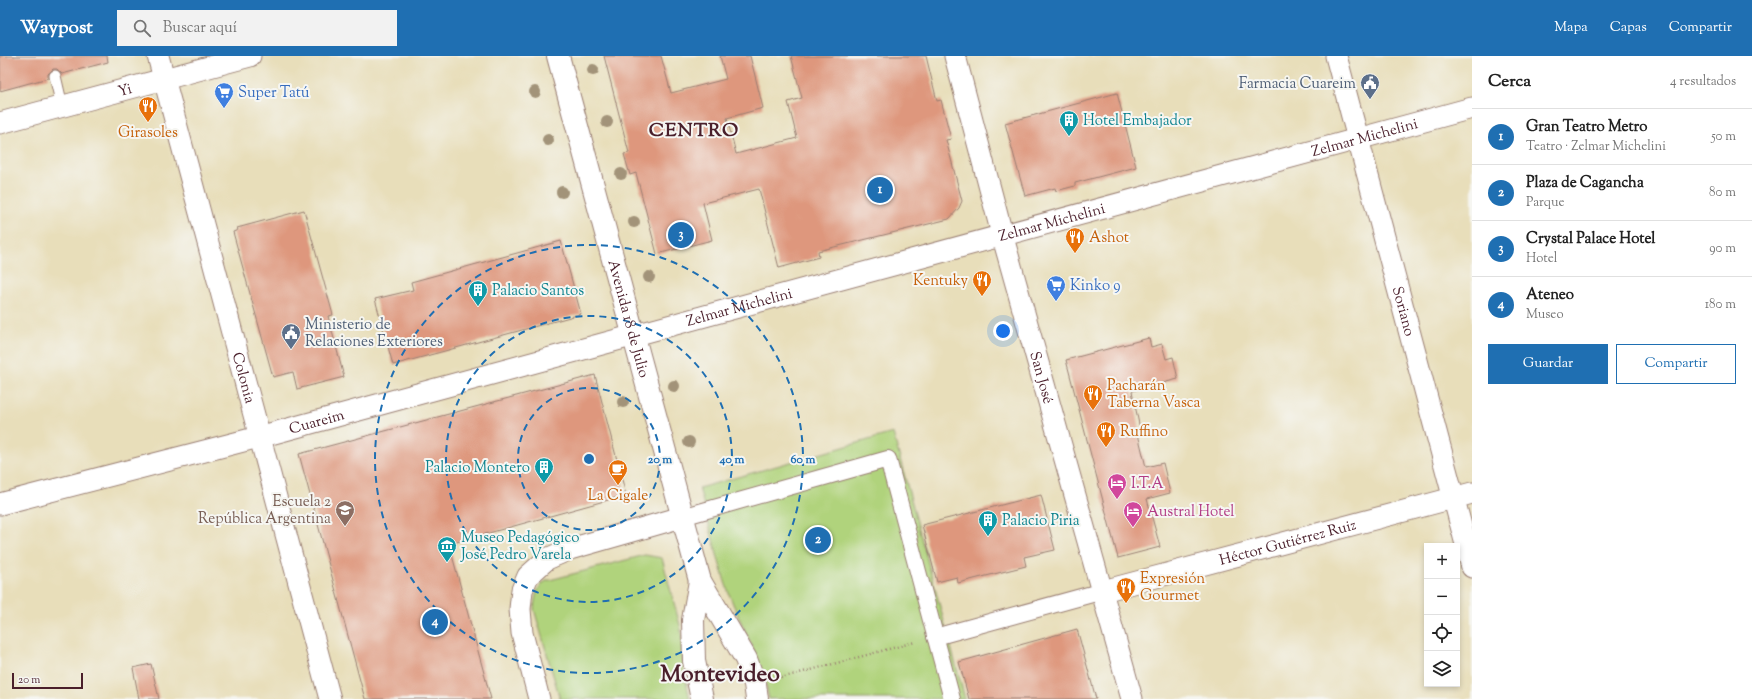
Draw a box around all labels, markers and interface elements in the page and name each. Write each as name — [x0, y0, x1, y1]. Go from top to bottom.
search box — [117, 10, 397, 46]
text: Waypost — [20, 15, 93, 42]
icon: search — [131, 17, 153, 39]
text: Buscar aquí — [163, 18, 237, 39]
text: Mapa — [1554, 18, 1588, 38]
text: Capas — [1610, 18, 1647, 38]
text: Compartir — [1669, 18, 1732, 38]
text: Cerca — [1488, 70, 1531, 94]
public building icon: Farmacia Cuareim — [1359, 72, 1381, 100]
text: 4 resultados — [1670, 73, 1736, 91]
place label: Farmacia Cuareim — [1239, 74, 1357, 95]
street label: Yi — [116, 79, 134, 103]
supermarket icon: Super Tatú — [213, 81, 235, 109]
place label: Super Tatú — [238, 83, 310, 104]
restaurant icon: Girasoles — [137, 95, 159, 123]
building icon: Hotel Embajador — [1058, 109, 1080, 137]
place label: Hotel Embajador — [1083, 111, 1192, 132]
street label: Zelmar Michelini — [1309, 114, 1420, 163]
text: Gran Teatro Metro — [1526, 117, 1647, 138]
district label: CENTRO — [649, 118, 739, 145]
place label: Girasoles — [118, 123, 178, 144]
text: 1 — [1499, 128, 1503, 146]
text: 50 m — [1711, 128, 1736, 146]
text: Teatro · Zelmar Michelini — [1526, 138, 1666, 156]
text: Plaza de Cagancha — [1526, 173, 1644, 194]
pin: 1 — [867, 175, 893, 205]
text: 2 — [1498, 184, 1504, 202]
text: 80 m — [1709, 184, 1736, 202]
text: Parque — [1526, 194, 1565, 212]
street label: Zelmar Michelini — [997, 199, 1108, 248]
pin: 3 — [668, 220, 694, 250]
restaurant icon: Ashot — [1064, 226, 1086, 254]
place label: Ashot — [1089, 228, 1129, 249]
text: Crystal Palace Hotel — [1526, 229, 1656, 250]
text: 3 — [1498, 240, 1504, 258]
text: 90 m — [1709, 240, 1736, 258]
text: Hotel — [1526, 250, 1557, 268]
street label: Avenida 18 de Julio — [602, 258, 654, 380]
restaurant icon: Kentuky — [971, 269, 993, 297]
place label: Kentuky — [913, 271, 969, 292]
supermarket icon: Kinko 9 — [1045, 274, 1067, 302]
place label: Kinko 9 — [1070, 276, 1121, 297]
building icon: Palacio Santos — [467, 279, 489, 307]
place label: Palacio Santos — [492, 281, 584, 302]
street label: Zelmar Michelini — [684, 284, 795, 333]
street label: Soriano — [1386, 284, 1419, 339]
text: Ateneo — [1526, 285, 1574, 306]
text: 4 — [1498, 296, 1504, 314]
text: 180 m — [1705, 296, 1736, 314]
text: Museo — [1526, 306, 1564, 324]
place label: Ministerio de Relaciones Exteriores — [305, 315, 443, 353]
your location — [993, 321, 1013, 341]
public building icon: Ministerio de Relaciones Exteriores — [280, 322, 302, 350]
button: Guardar — [1488, 344, 1608, 384]
button: Compartir — [1616, 344, 1736, 384]
street label: San José — [1023, 349, 1058, 406]
street label: Colonia — [226, 350, 260, 406]
place label: Pacharán Taberna Vasca — [1107, 376, 1201, 414]
restaurant icon: Pacharán Taberna Vasca — [1082, 383, 1104, 411]
street label: Cuareim — [287, 405, 347, 440]
restaurant icon: Ruffino — [1095, 420, 1117, 448]
place label: Ruffino — [1120, 422, 1168, 443]
text: 20 m — [648, 451, 672, 469]
text: 40 m — [719, 451, 744, 469]
text: 60 m — [791, 451, 815, 469]
centre of rings — [582, 452, 596, 466]
building icon: Palacio Montero — [533, 456, 555, 484]
place label: Palacio Montero — [425, 458, 530, 479]
cafe icon: La Cigale — [607, 458, 629, 486]
hotel icon: I.T.A — [1106, 472, 1128, 500]
place label: I.T.A — [1131, 474, 1164, 495]
place label: La Cigale — [588, 486, 648, 507]
place label: Escuela 2 República Argentina — [198, 492, 331, 530]
school or university icon: Escuela 2 República Argentina — [334, 499, 356, 527]
hotel icon: Austral Hotel — [1122, 500, 1144, 528]
place label: Austral Hotel — [1147, 502, 1234, 523]
building icon: Palacio Piria — [977, 509, 999, 537]
place label: Palacio Piria — [1002, 511, 1080, 532]
street label: Héctor Gutiérrez Ruiz — [1217, 515, 1359, 572]
pin: 2 — [805, 525, 831, 555]
place label: Museo Pedagógico José Pedro Varela — [460, 528, 579, 566]
museum icon: Museo Pedagógico José Pedro Varela — [436, 535, 458, 563]
map controls — [1424, 543, 1460, 687]
button: + — [1424, 543, 1460, 579]
place label: Expresión Gourmet — [1140, 569, 1205, 607]
restaurant icon: Expresión Gourmet — [1115, 576, 1137, 604]
button: − — [1424, 579, 1460, 615]
pin: 4 — [422, 607, 448, 637]
button: locate — [1424, 615, 1460, 651]
button: layers — [1424, 651, 1460, 687]
district label: Montevideo — [660, 659, 780, 692]
scale bar — [12, 671, 83, 690]
text: 20 m — [18, 672, 40, 688]

